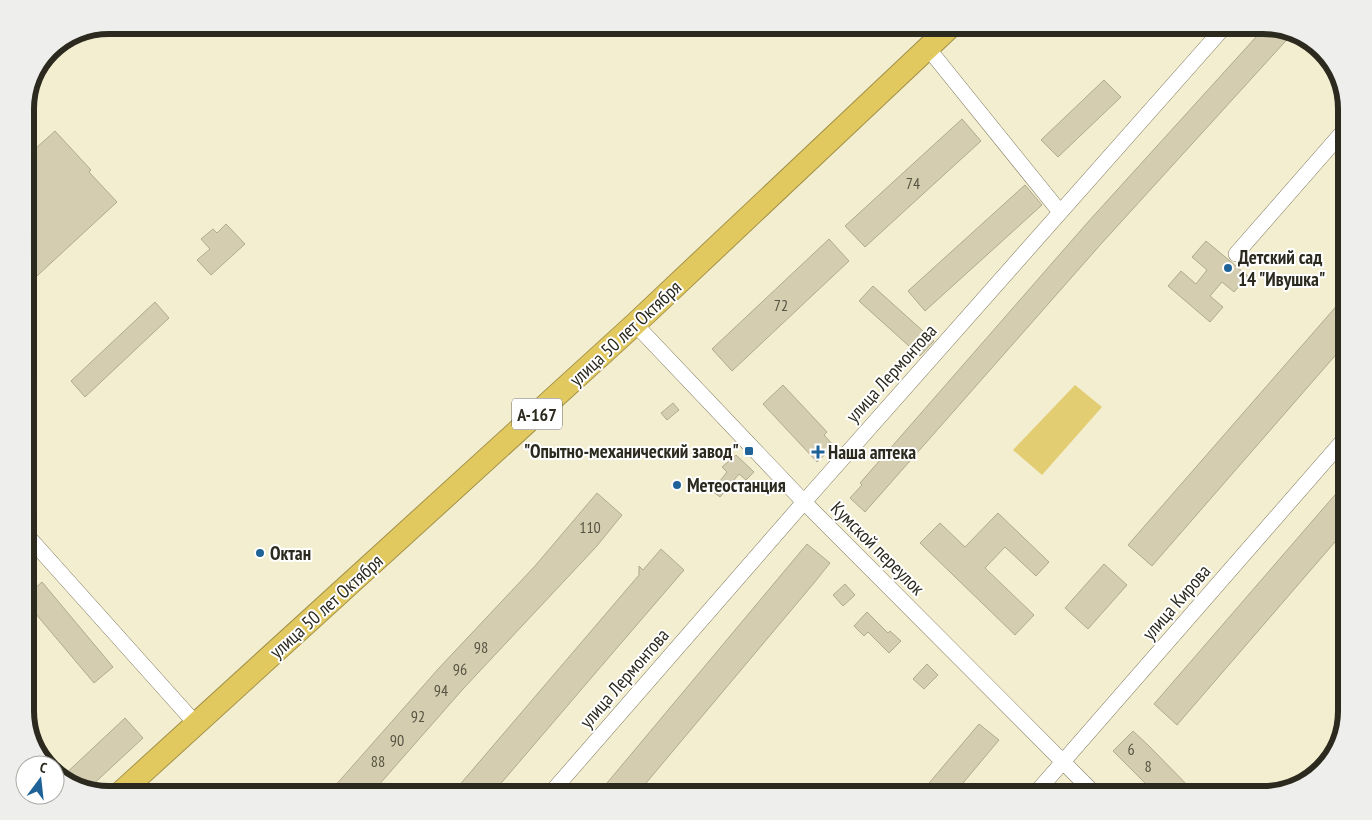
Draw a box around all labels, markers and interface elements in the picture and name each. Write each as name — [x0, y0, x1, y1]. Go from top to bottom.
house number: 74 — [906, 173, 920, 193]
place label: Детский сад 14 "Ивушка" — [1238, 245, 1326, 291]
marker: Детский сад 14 "Ивушка" — [1222, 262, 1234, 274]
street label: улица 50 лет Октября — [564, 275, 686, 391]
house number: 72 — [774, 295, 788, 315]
street label: улица Лермонтова — [840, 319, 942, 427]
road number: А-167 — [512, 398, 562, 429]
place label: "Опытно-механический завод" — [524, 439, 739, 463]
place label: Наша аптека — [828, 440, 916, 464]
marker: "Опытно-механический завод" — [743, 445, 755, 457]
marker: Наша аптека — [812, 446, 824, 458]
place label: Метеостанция — [687, 473, 786, 497]
marker: Метеостанция — [671, 479, 683, 491]
street label: Кумской переулок — [826, 496, 930, 600]
house number: 110 — [579, 517, 601, 537]
place label: Октан — [270, 541, 311, 565]
marker: Октан — [254, 547, 266, 559]
street label: улица 50 лет Октября — [264, 549, 388, 663]
street label: улица Кирова — [1137, 559, 1215, 645]
street label: улица Лермонтова — [574, 623, 674, 733]
house number: 98 — [474, 637, 488, 657]
house number: 96 — [453, 659, 467, 679]
house number: 94 — [434, 680, 448, 700]
house number: 92 — [411, 706, 425, 726]
house number: 90 — [390, 730, 404, 750]
house number: 6 — [1127, 739, 1135, 759]
house number: 88 — [371, 751, 385, 771]
north arrow — [15, 755, 65, 805]
house number: 8 — [1144, 756, 1152, 776]
text: С — [38, 758, 49, 777]

